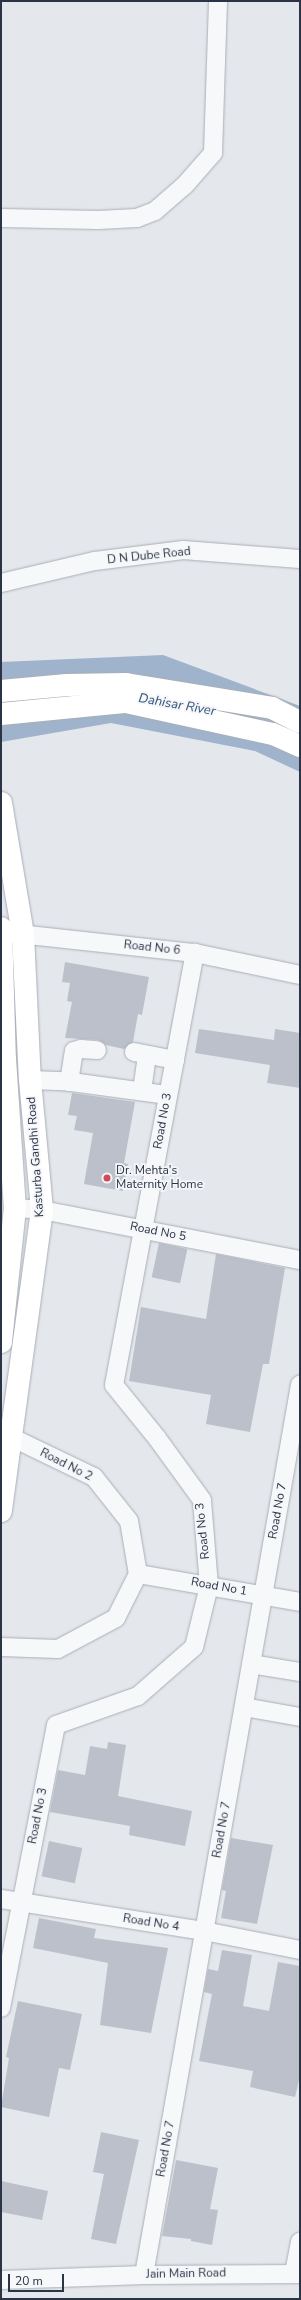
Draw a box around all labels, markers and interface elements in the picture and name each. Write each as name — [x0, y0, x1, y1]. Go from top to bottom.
street label: D N Dube Road — [106, 544, 192, 568]
water label: Dahisar River — [137, 691, 217, 719]
street label: Road No 6 — [123, 938, 181, 958]
street label: Road No 3 — [151, 1092, 175, 1150]
street label: Kasturba Gandhi Road — [25, 1096, 47, 1218]
place label: Dr. Mehta's Maternity Home — [116, 1164, 203, 1192]
marker: Dr. Mehta's Maternity Home — [101, 1172, 113, 1184]
street label: Road No 5 — [129, 1220, 187, 1244]
street label: Road No 2 — [37, 1446, 95, 1484]
street label: Road No 7 — [266, 1482, 290, 1540]
street label: Road No 3 — [193, 1502, 213, 1560]
street label: Road No 1 — [190, 1575, 248, 1599]
street label: Road No 3 — [26, 1787, 50, 1845]
street label: Road No 7 — [210, 1801, 234, 1859]
street label: Road No 4 — [122, 1911, 180, 1935]
street label: Road No 7 — [154, 2120, 178, 2178]
scale bar — [10, 2266, 66, 2292]
street label: Jain Main Road — [146, 2266, 226, 2282]
text: 20 m — [15, 2273, 43, 2289]

